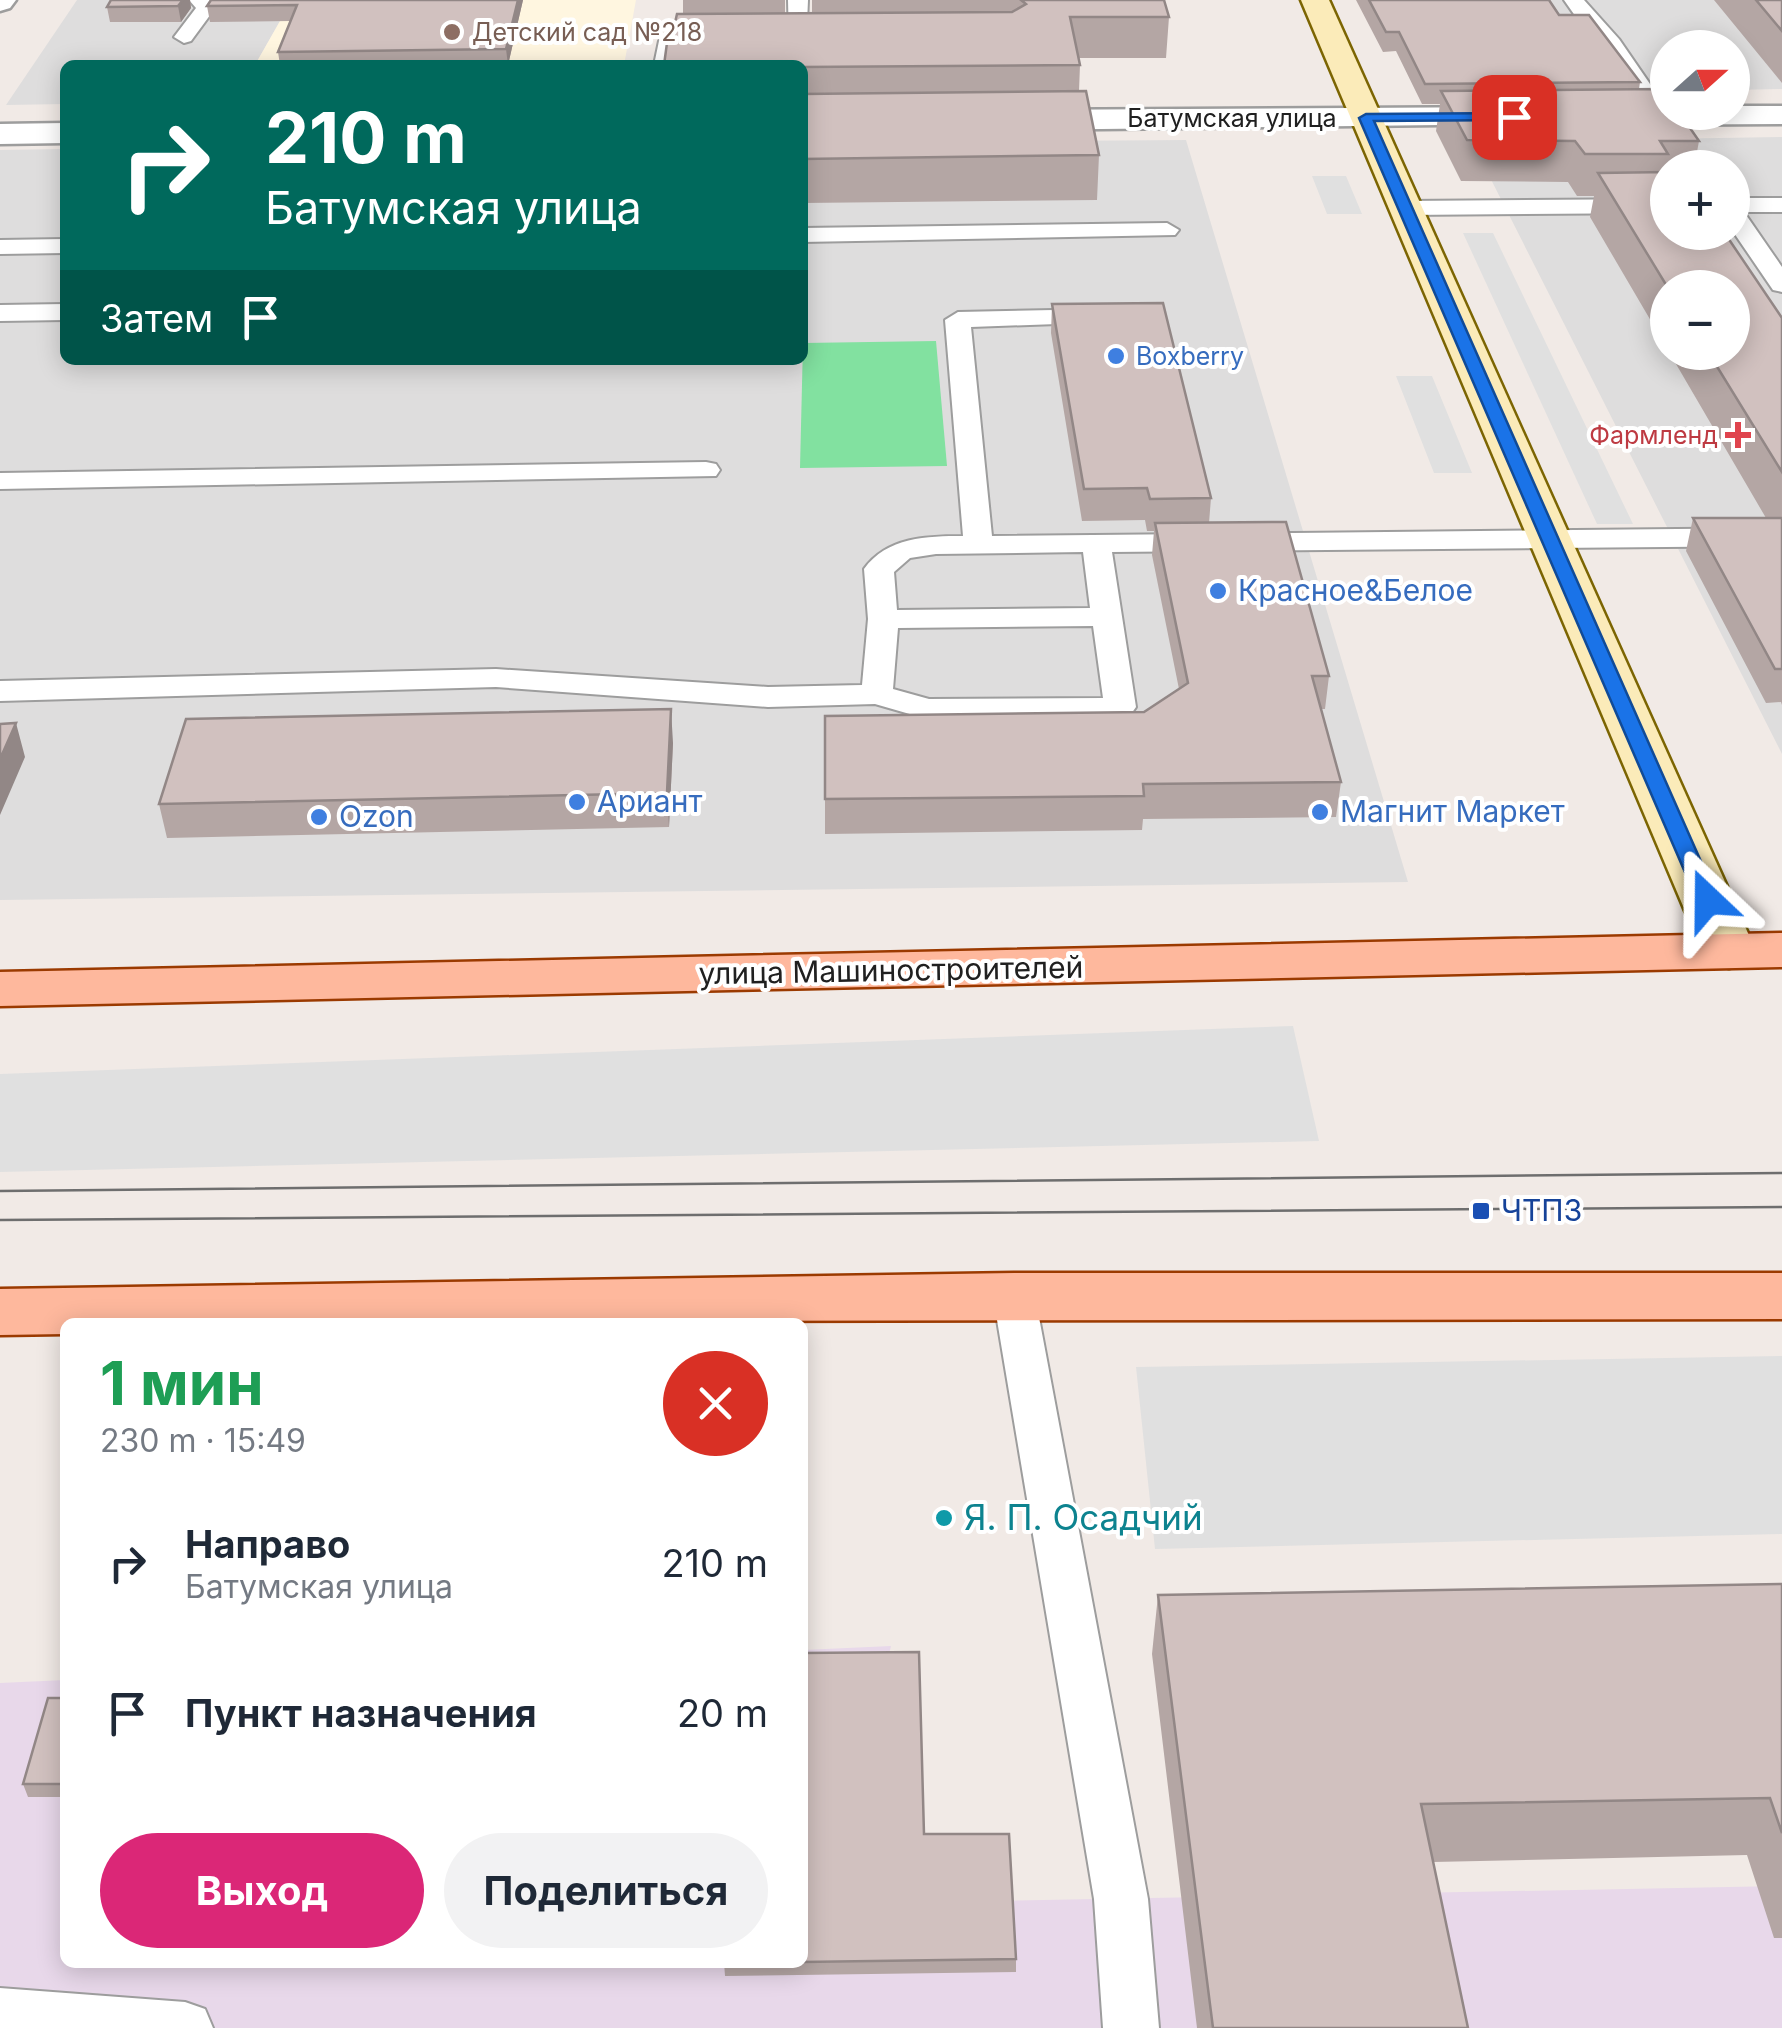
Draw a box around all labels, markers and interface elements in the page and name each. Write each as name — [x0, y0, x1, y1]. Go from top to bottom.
place label: Детский сад №218 — [472, 17, 702, 47]
marker: Детский сад №218 — [441, 21, 463, 43]
north arrow — [1650, 30, 1750, 130]
map controls — [1650, 30, 1750, 370]
pin — [1472, 75, 1557, 160]
icon: arrive — [1487, 90, 1542, 145]
text: 210 m — [265, 95, 467, 180]
icon: right — [100, 100, 230, 230]
street label: Батумская улица — [1127, 103, 1337, 133]
button: + — [1650, 150, 1750, 250]
text: Батумская улица — [265, 180, 642, 235]
button: − — [1650, 270, 1750, 370]
icon: arrive — [233, 290, 288, 345]
text: Затем — [100, 295, 213, 341]
place label: Boxberry — [1136, 341, 1244, 371]
marker: Boxberry — [1105, 345, 1127, 367]
place label: Фармленд — [1589, 420, 1718, 450]
marker: Фармленд — [1727, 424, 1749, 446]
place label: Красное&Белое — [1238, 572, 1473, 608]
marker: Красное&Белое — [1207, 580, 1229, 602]
place label: Ариант — [597, 783, 702, 819]
marker: Ариант — [566, 791, 588, 813]
place label: Магнит Маркет — [1340, 793, 1565, 829]
place label: Ozon — [339, 798, 414, 834]
marker: Магнит Маркет — [1309, 801, 1331, 823]
marker: Ozon — [308, 806, 330, 828]
position arrow — [1656, 848, 1760, 952]
street label: улица Машиностроителей — [698, 949, 1084, 991]
place label: ЧТПЗ — [1501, 1192, 1582, 1228]
marker: ЧТПЗ — [1470, 1200, 1492, 1222]
text: 1 мин — [100, 1347, 264, 1419]
button: close — [663, 1351, 768, 1456]
text: 230 m · 15:49 — [100, 1421, 306, 1460]
place label: Я. П. Осадчий — [964, 1496, 1203, 1538]
marker: Я. П. Осадчий — [933, 1507, 955, 1529]
text: Направо — [185, 1521, 350, 1567]
icon: right — [100, 1536, 155, 1591]
text: 210 m — [661, 1540, 768, 1586]
text: Батумская улица — [185, 1567, 453, 1606]
icon: arrive — [100, 1686, 155, 1741]
text: Пункт назначения — [185, 1690, 537, 1736]
text: 20 m — [677, 1690, 768, 1736]
button: Выход — [100, 1833, 424, 1948]
button: Поделиться — [444, 1833, 768, 1948]

